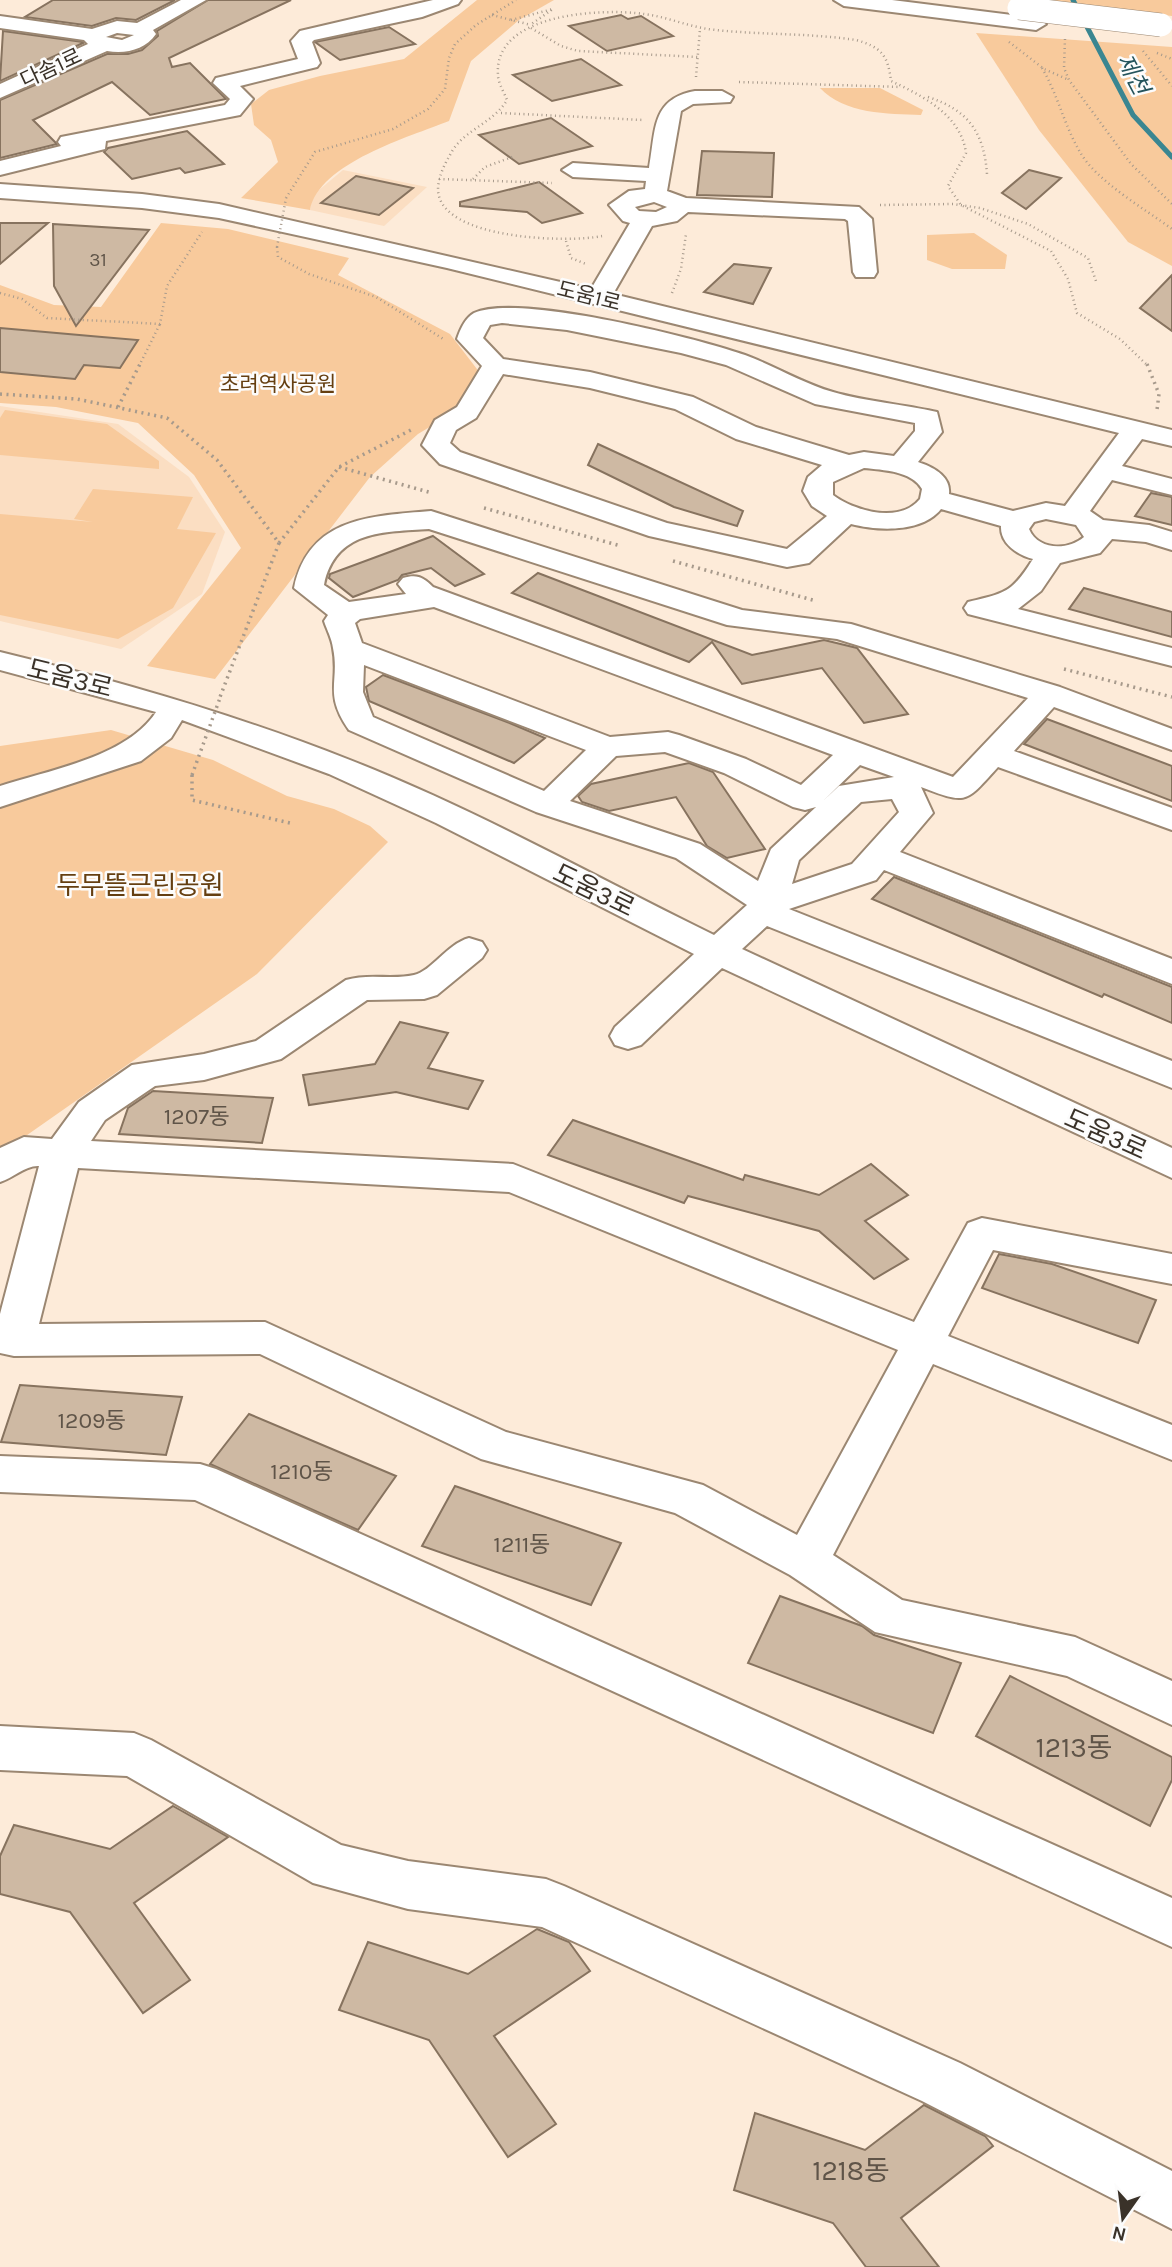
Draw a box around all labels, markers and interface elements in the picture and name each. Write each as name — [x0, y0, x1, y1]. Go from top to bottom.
street label: 다솜1로 — [17, 43, 85, 93]
water label: 제천 — [1111, 49, 1156, 102]
house number: 31 — [89, 249, 107, 271]
street label: 도움1로 — [555, 277, 623, 315]
park label: 초려역사공원 — [220, 372, 336, 396]
street label: 도움3로 — [24, 653, 116, 704]
street label: 도움3로 — [548, 857, 640, 923]
park label: 두무뜰근린공원 — [56, 870, 224, 901]
house number: 1207동 — [164, 1103, 230, 1130]
street label: 도움3로 — [1060, 1103, 1152, 1166]
house number: 1209동 — [57, 1407, 127, 1434]
house number: 1210동 — [270, 1458, 334, 1485]
house number: 1211동 — [493, 1531, 551, 1558]
house number: 1213동 — [1035, 1731, 1113, 1764]
house number: 1218동 — [812, 2154, 890, 2187]
north arrow — [1088, 2183, 1158, 2253]
text: N — [1110, 2221, 1128, 2246]

